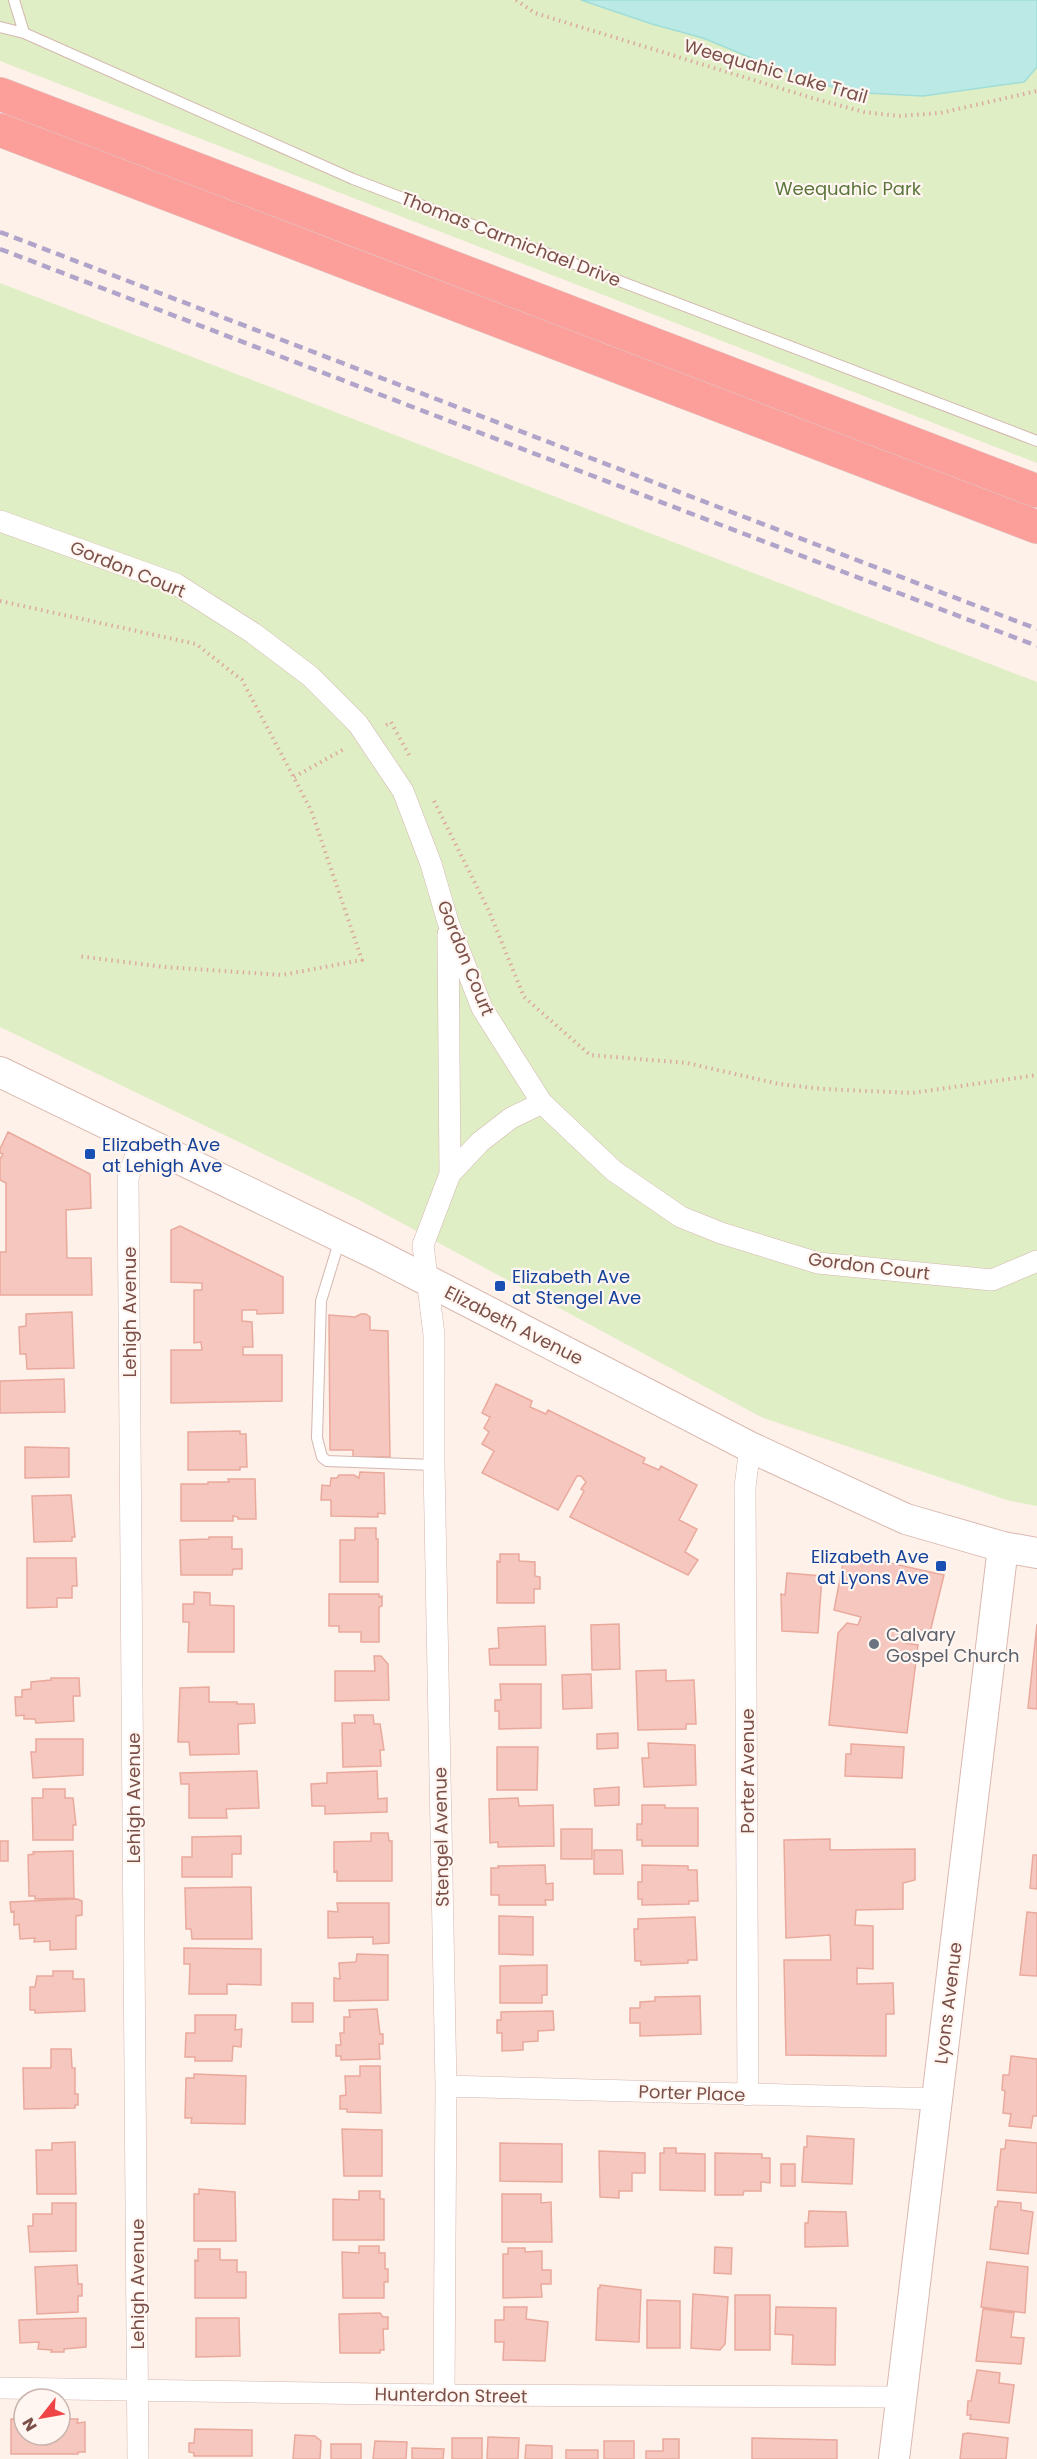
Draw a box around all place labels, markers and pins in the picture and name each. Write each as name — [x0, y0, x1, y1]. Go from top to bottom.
place label: Elizabeth Ave at Lehigh Ave — [102, 1132, 222, 1178]
marker: Elizabeth Ave at Lehigh Ave — [83, 1147, 97, 1161]
place label: Elizabeth Ave at Stengel Ave — [512, 1264, 641, 1310]
marker: Elizabeth Ave at Stengel Ave — [493, 1279, 507, 1293]
place label: Elizabeth Ave at Lyons Ave — [811, 1544, 929, 1590]
marker: Elizabeth Ave at Lyons Ave — [934, 1559, 948, 1573]
place label: Calvary Gospel Church — [886, 1622, 1020, 1668]
marker: Calvary Gospel Church — [867, 1637, 881, 1651]

